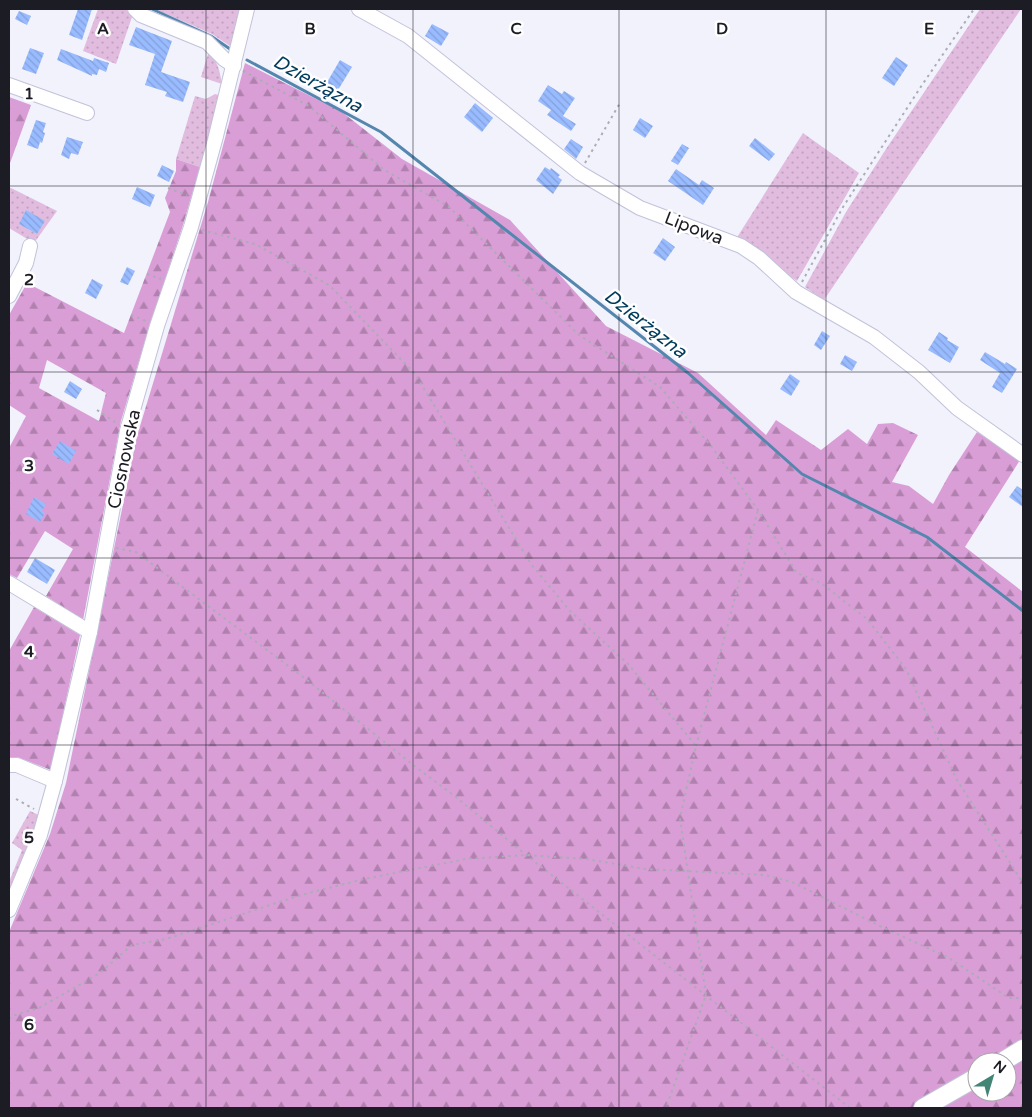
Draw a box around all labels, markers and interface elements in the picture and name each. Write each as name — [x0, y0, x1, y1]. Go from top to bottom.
text: A — [97, 19, 109, 39]
text: B — [304, 19, 316, 39]
text: C — [510, 19, 522, 39]
text: D — [716, 19, 728, 39]
text: E — [924, 19, 934, 39]
water label: Dzierżązna — [269, 50, 367, 118]
text: 1 — [24, 84, 34, 104]
street label: Lipowa — [661, 207, 727, 249]
text: 2 — [24, 270, 34, 290]
water label: Dzierżązna — [600, 285, 692, 363]
street label: Ciosnowska — [103, 407, 145, 511]
text: 3 — [24, 456, 34, 476]
text: 4 — [24, 642, 34, 662]
text: 5 — [24, 828, 34, 848]
text: 6 — [24, 1015, 34, 1035]
north arrow — [967, 1052, 1017, 1102]
text: N — [990, 1057, 1009, 1077]

